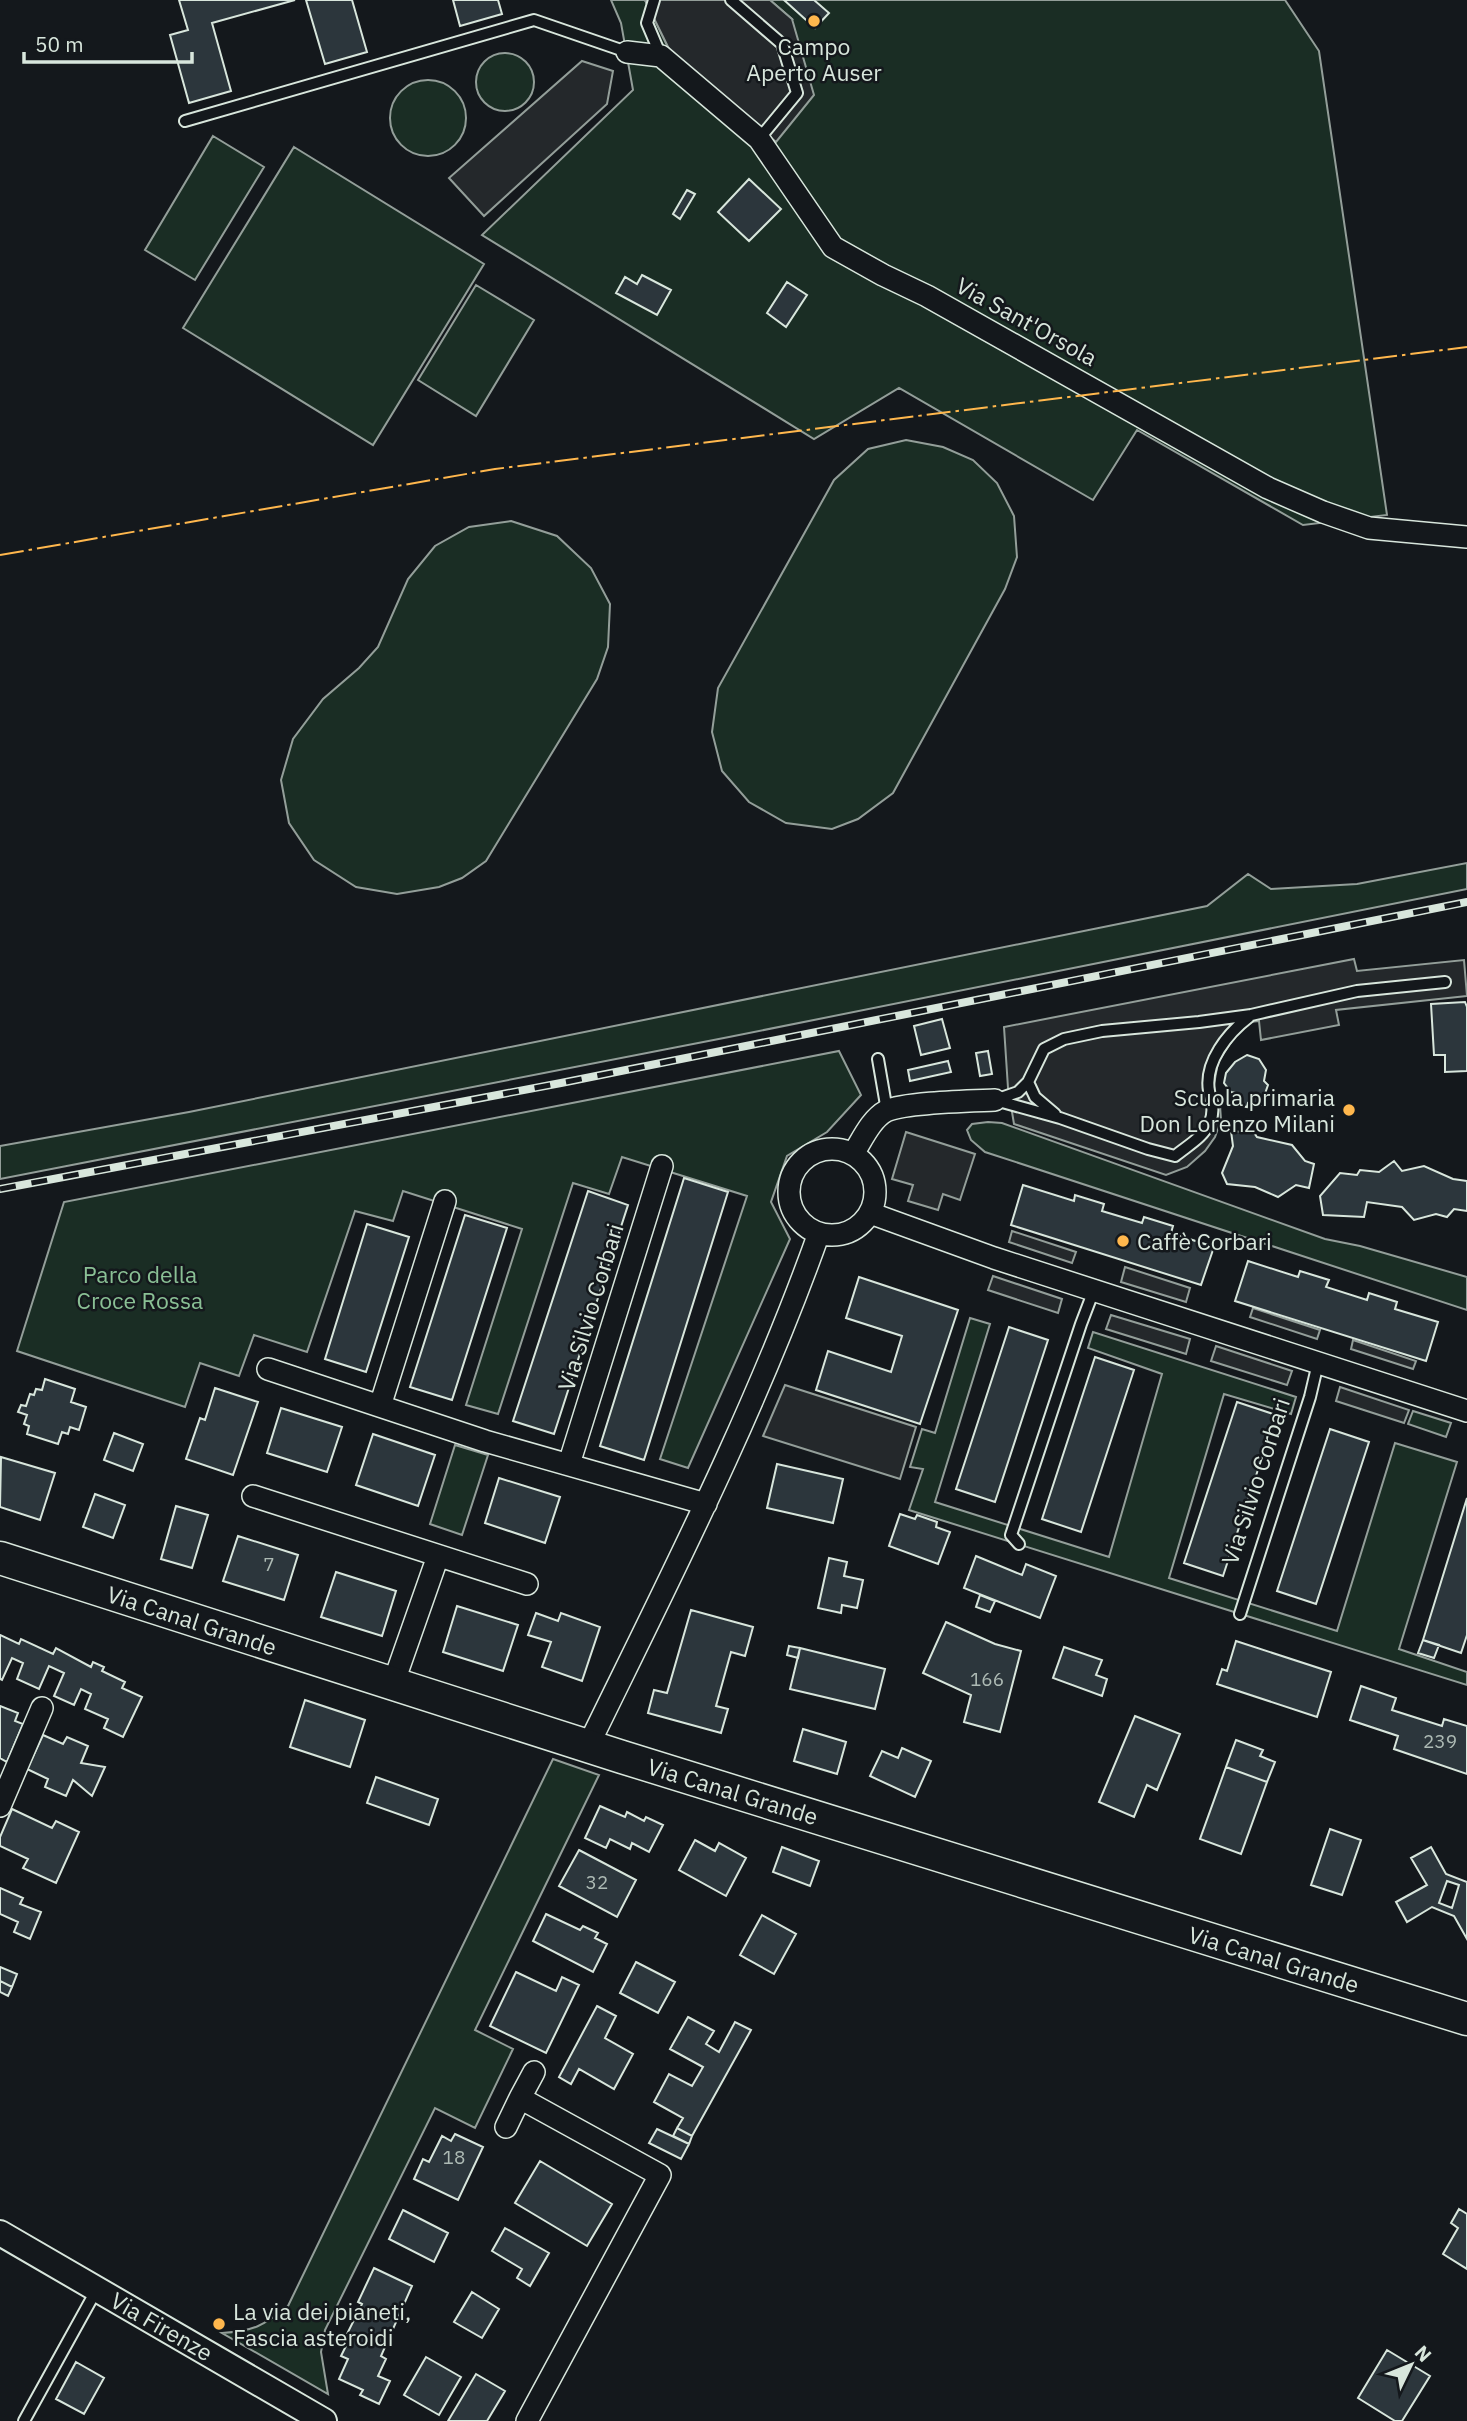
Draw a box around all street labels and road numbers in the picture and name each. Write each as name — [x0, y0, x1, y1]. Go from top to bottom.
street label: Via Sant'Orsola — [951, 270, 1103, 372]
street label: Via Silvio Corbari — [550, 1220, 630, 1394]
street label: Via Silvio Corbari — [1214, 1394, 1296, 1568]
street label: Via Canal Grande — [103, 1578, 281, 1662]
street label: Via Canal Grande — [644, 1751, 822, 1831]
street label: Via Canal Grande — [1185, 1919, 1363, 1999]
street label: Via Firenze — [105, 2285, 219, 2367]

